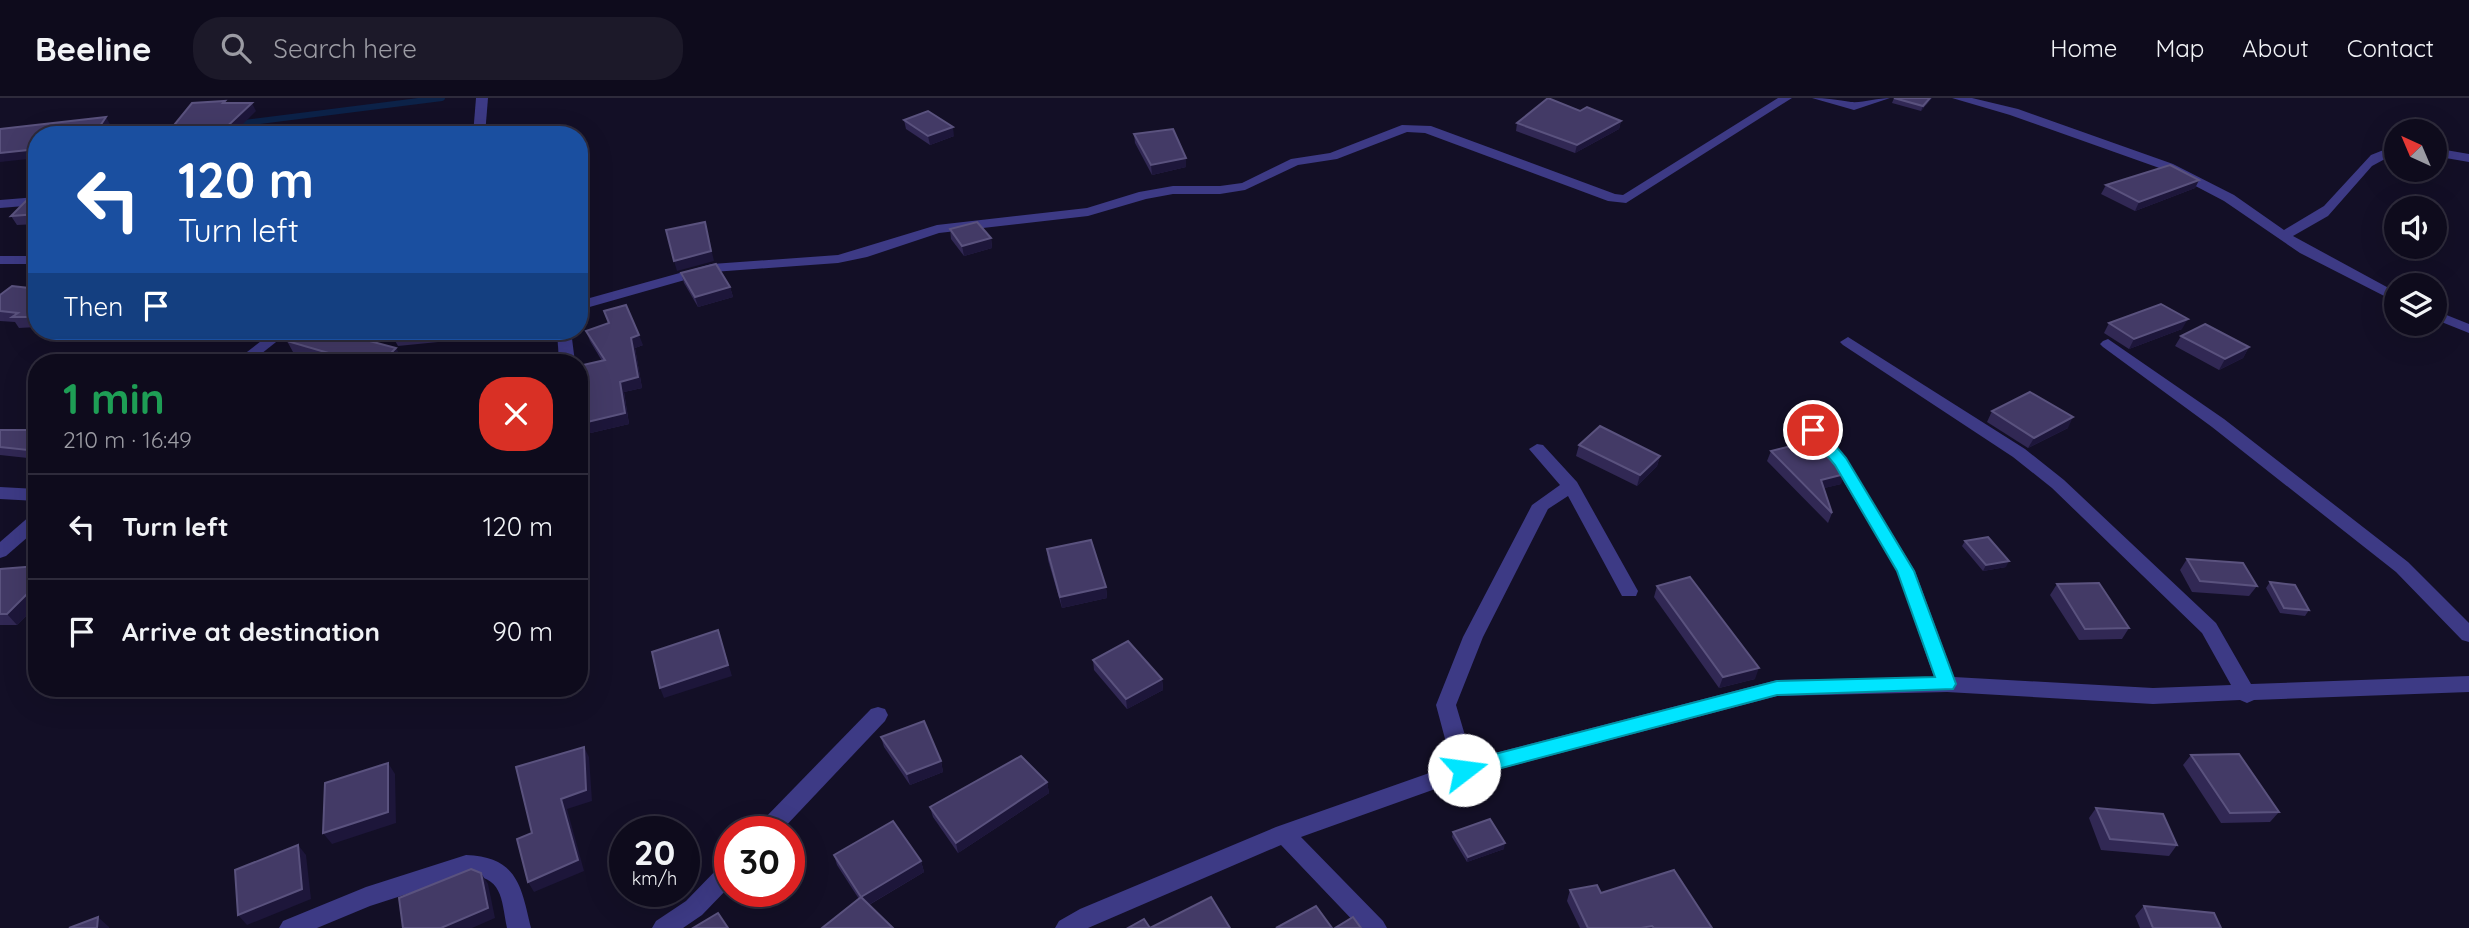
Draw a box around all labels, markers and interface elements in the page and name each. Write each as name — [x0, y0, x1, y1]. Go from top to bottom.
search box — [193, 17, 683, 80]
text: Beeline — [35, 28, 151, 69]
icon: search — [217, 29, 255, 67]
text: Search here — [273, 32, 417, 65]
text: Home — [2050, 33, 2117, 63]
text: Map — [2155, 33, 2204, 63]
text: About — [2242, 33, 2309, 63]
text: Contact — [2347, 33, 2434, 63]
north arrow — [2384, 119, 2446, 182]
map controls — [2384, 119, 2447, 336]
text: 120 m — [178, 149, 314, 210]
icon: left — [63, 154, 154, 245]
button: sound — [2384, 196, 2447, 259]
text: Turn left — [178, 210, 299, 250]
button: layers — [2384, 273, 2447, 336]
icon: arrive — [137, 287, 175, 325]
text: Then — [63, 290, 123, 323]
text: 1 min — [63, 372, 165, 425]
button: close — [479, 377, 553, 451]
pin — [1783, 400, 1843, 460]
icon: arrive — [1794, 411, 1832, 449]
text: 210 m · 16:49 — [63, 425, 192, 454]
icon: left — [63, 508, 101, 546]
text: Turn left — [122, 510, 229, 543]
text: 120 m — [483, 510, 553, 543]
icon: arrive — [63, 613, 101, 651]
text: Arrive at destination — [122, 615, 380, 648]
text: 90 m — [492, 615, 553, 648]
position arrow — [1427, 733, 1501, 807]
speed limit sign: 30 — [714, 816, 805, 907]
text: 20 — [634, 830, 675, 874]
text: km/h — [632, 867, 677, 890]

